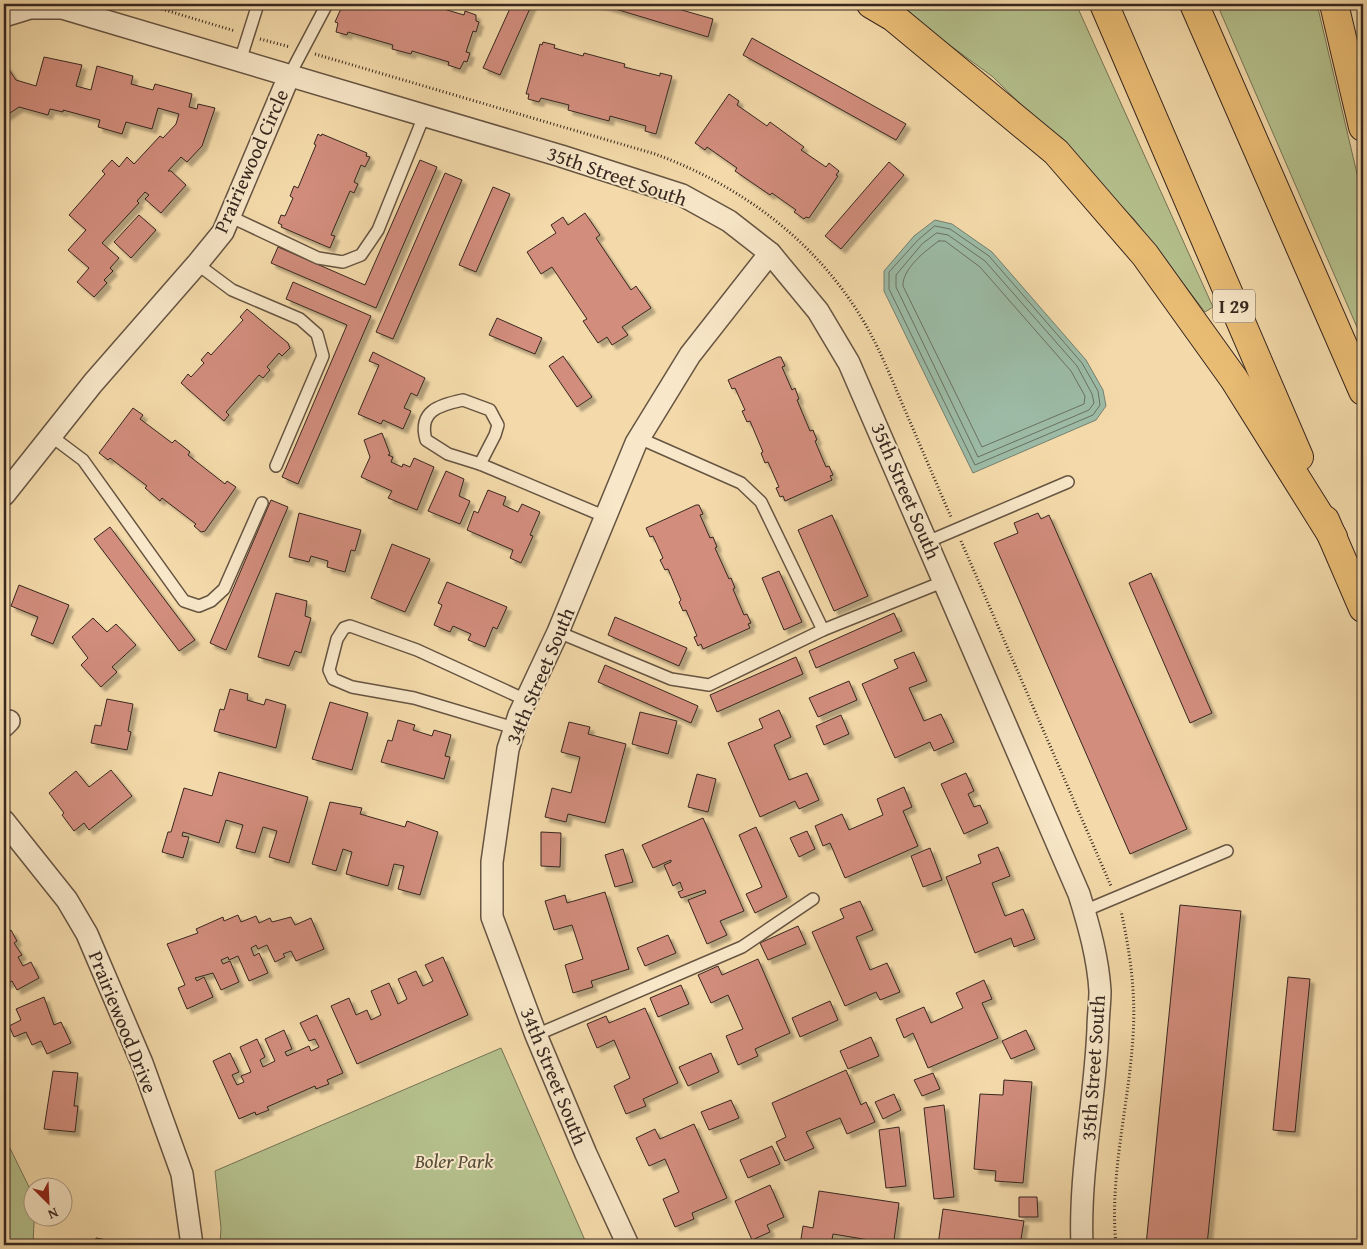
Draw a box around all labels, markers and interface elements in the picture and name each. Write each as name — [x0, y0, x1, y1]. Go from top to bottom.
street label: Prairiewood Circle — [206, 84, 295, 237]
street label: 35th Street South — [543, 138, 691, 213]
road number: I 29 — [1213, 290, 1255, 322]
street label: 35th Street South — [865, 418, 948, 564]
street label: 34th Street South — [498, 603, 581, 749]
street label: Prairiewood Drive — [82, 946, 165, 1097]
street label: 35th Street South — [1073, 994, 1112, 1142]
street label: 34th Street South — [514, 1003, 595, 1149]
park label: Boler Park — [414, 1146, 494, 1175]
north arrow — [22, 1176, 72, 1226]
text: N — [44, 1203, 62, 1225]

